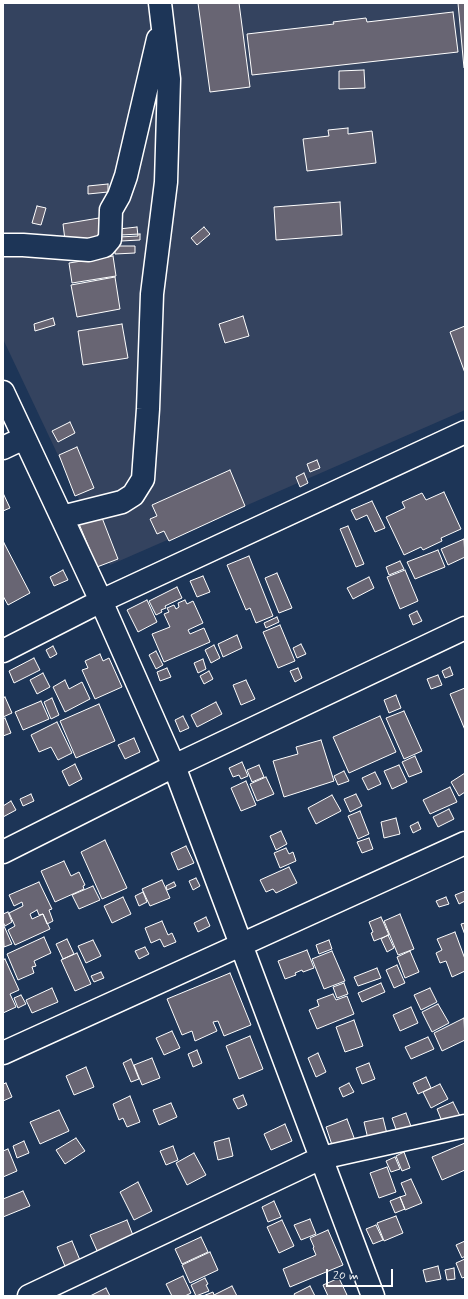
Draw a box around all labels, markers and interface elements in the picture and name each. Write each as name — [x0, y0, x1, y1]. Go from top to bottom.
scale bar — [328, 1261, 395, 1287]
text: 20 m — [333, 1268, 359, 1284]

